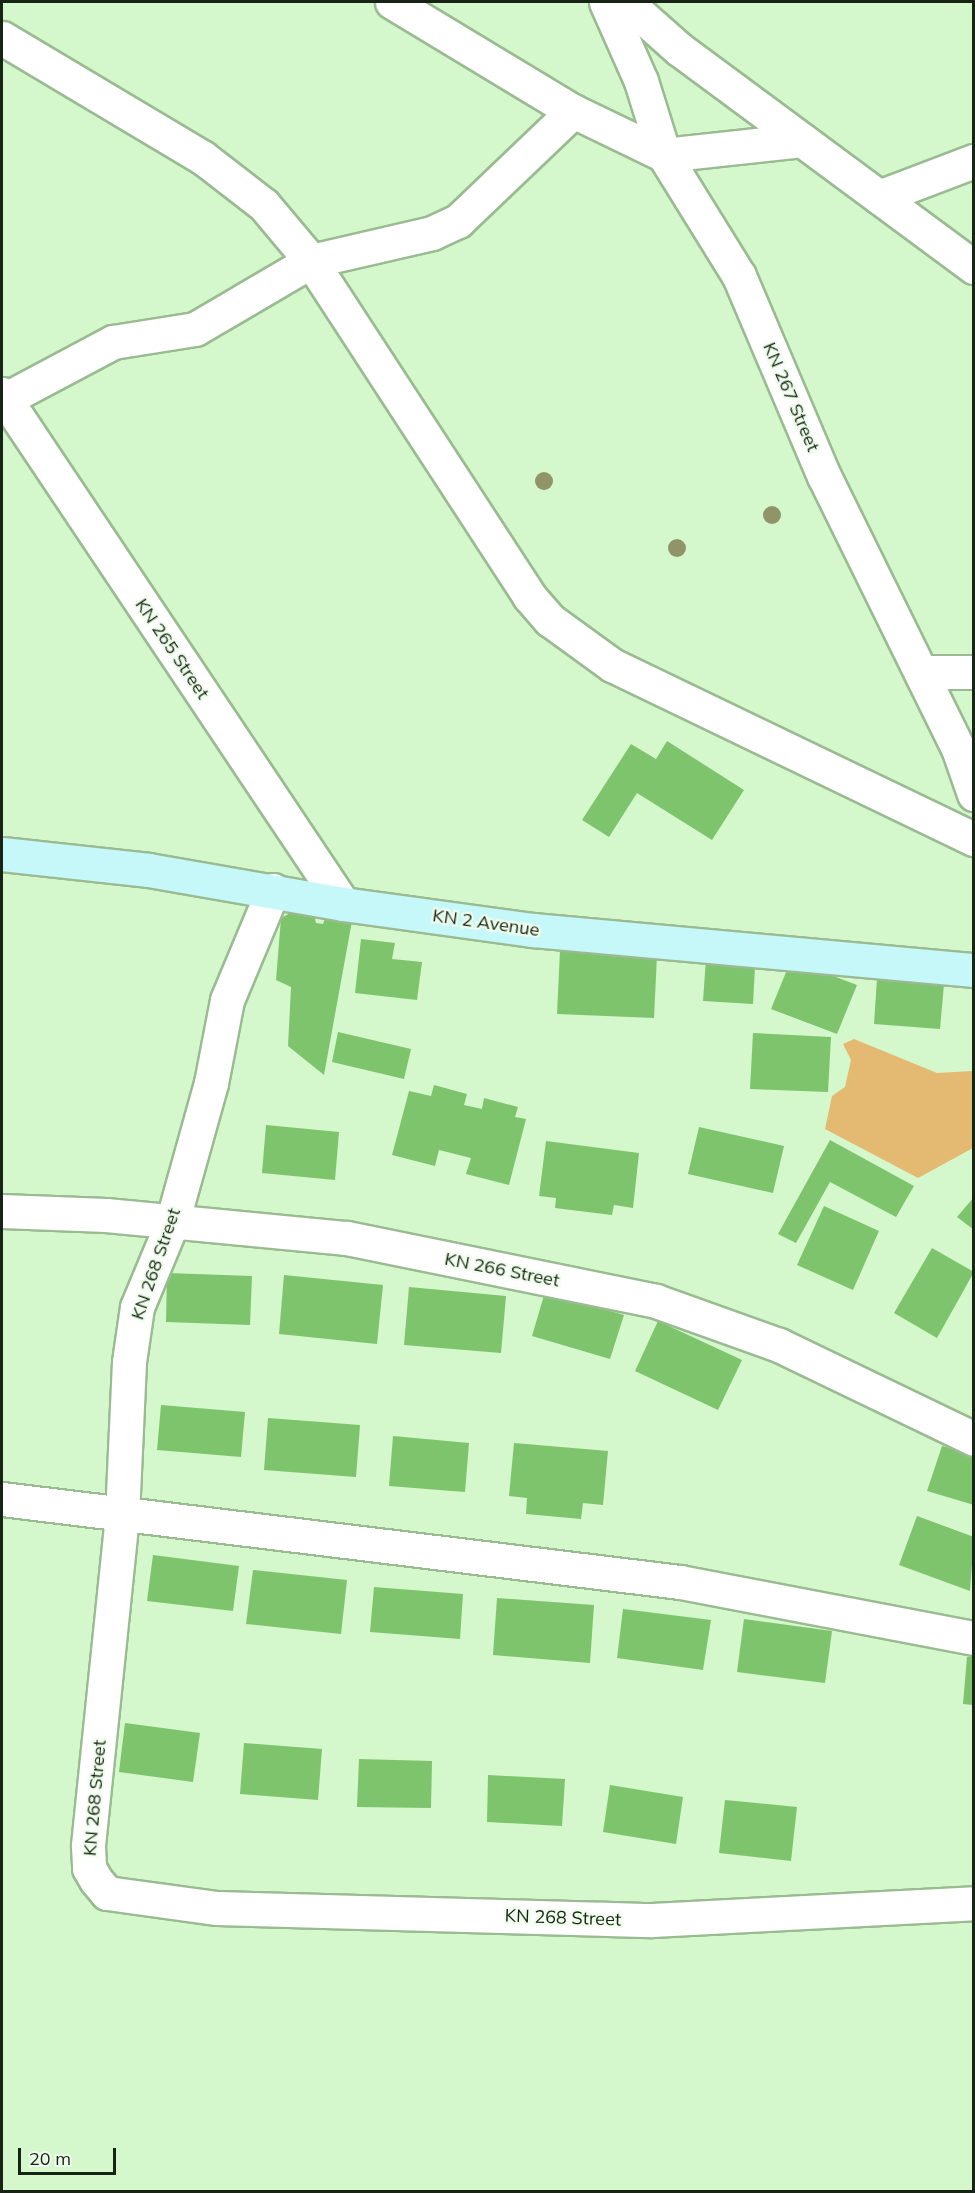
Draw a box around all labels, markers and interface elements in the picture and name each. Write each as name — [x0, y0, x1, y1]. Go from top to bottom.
street label: KN 267 Street — [758, 339, 824, 455]
street label: KN 265 Street — [130, 595, 214, 703]
street label: KN 2 Avenue — [431, 905, 541, 941]
street label: KN 268 Street — [127, 1205, 185, 1323]
street label: KN 266 Street — [443, 1248, 561, 1292]
street label: KN 268 Street — [79, 1739, 111, 1857]
street label: KN 268 Street — [504, 1905, 622, 1931]
scale bar — [21, 2136, 118, 2174]
text: 20 m — [29, 2147, 71, 2170]

